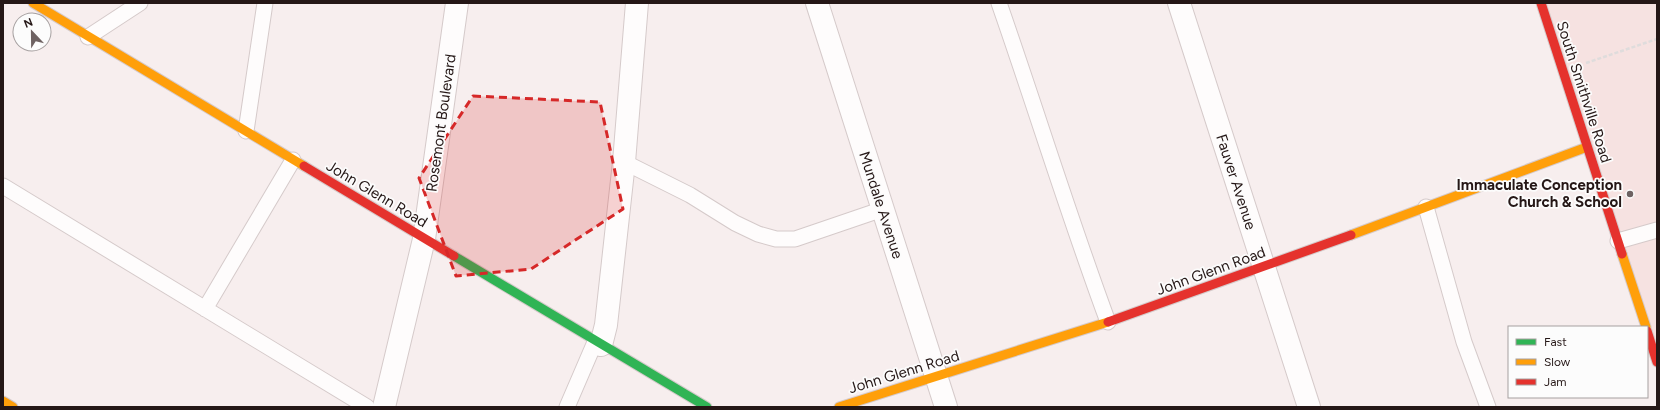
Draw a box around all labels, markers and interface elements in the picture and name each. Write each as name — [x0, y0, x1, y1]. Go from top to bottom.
north arrow — [12, 12, 52, 52]
text: N — [22, 16, 35, 31]
street label: South Smithville Road — [1553, 19, 1615, 165]
street label: Rosemont Boulevard — [422, 53, 460, 193]
street label: Fauver Avenue — [1212, 132, 1260, 232]
street label: Mundale Avenue — [855, 149, 907, 261]
street label: John Glenn Road — [323, 157, 431, 231]
place label: Immaculate Conception Church & School — [1457, 176, 1622, 211]
marker: Immaculate Conception Church & School — [1625, 189, 1635, 199]
street label: John Glenn Road — [1154, 243, 1268, 299]
legend — [1508, 326, 1648, 398]
text: Fast — [1544, 335, 1567, 349]
street label: John Glenn Road — [847, 347, 961, 397]
text: Slow — [1544, 355, 1571, 369]
text: Jam — [1544, 375, 1567, 389]

